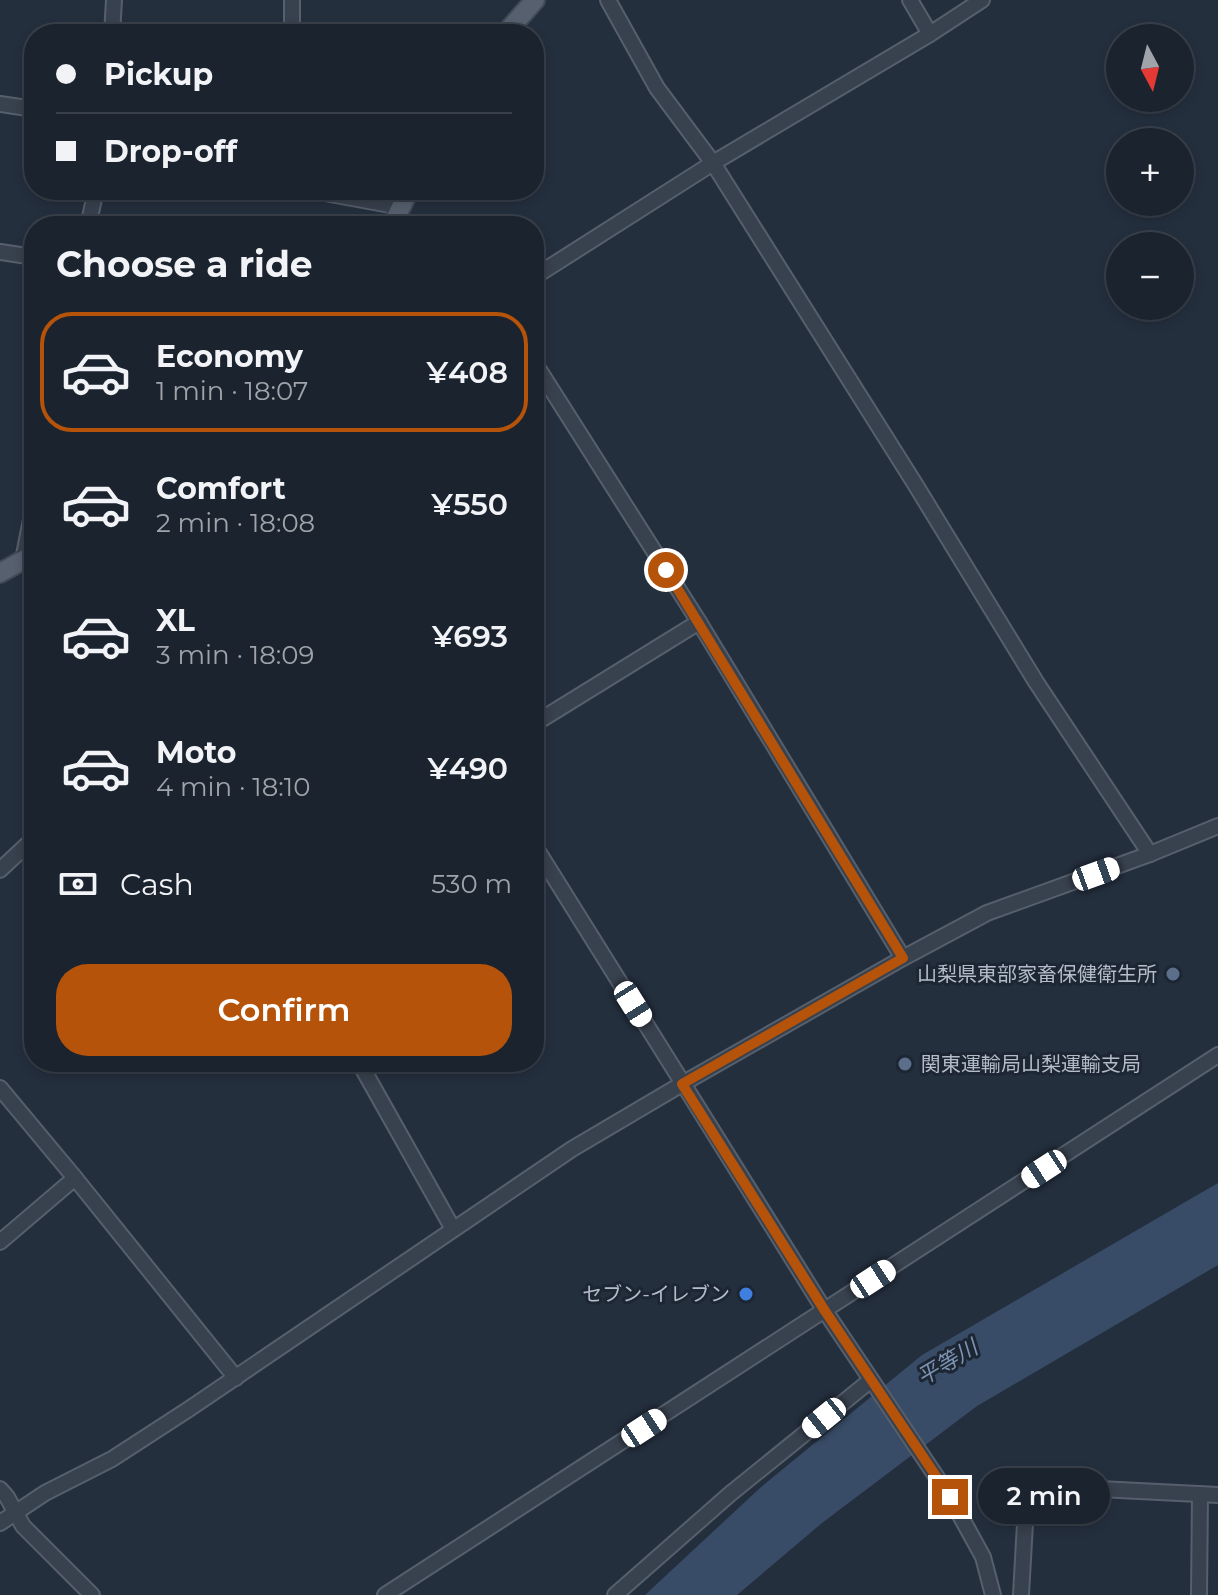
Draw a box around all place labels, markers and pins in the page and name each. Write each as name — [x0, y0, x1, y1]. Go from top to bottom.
place label: 山梨県東部家畜保健衛生所 — [917, 962, 1157, 986]
marker: 山梨県東部家畜保健衛生所 — [1164, 965, 1182, 983]
place label: 関東運輸局山梨運輸支局 — [921, 1052, 1141, 1076]
marker: 関東運輸局山梨運輸支局 — [896, 1055, 914, 1073]
place label: セブン-イレブン — [582, 1282, 730, 1306]
marker: セブン-イレブン — [737, 1285, 755, 1303]

